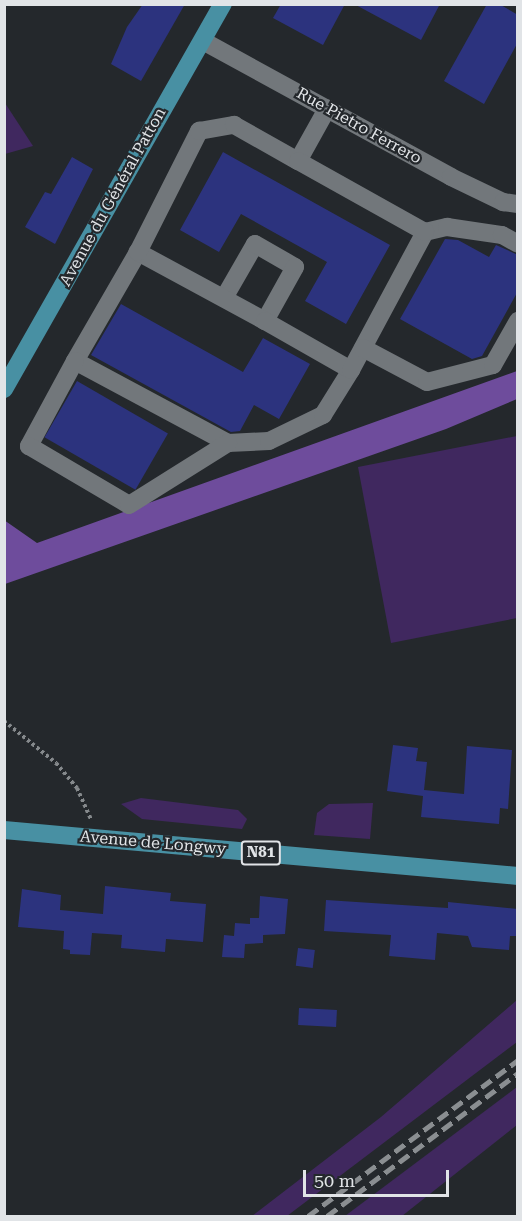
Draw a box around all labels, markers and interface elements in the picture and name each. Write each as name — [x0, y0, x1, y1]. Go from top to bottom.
street label: Rue Pietro Ferrero — [293, 84, 425, 168]
street label: Avenue du Général Patton — [56, 104, 170, 290]
street label: Avenue de Longwy — [79, 827, 227, 859]
road number: N81 — [240, 841, 282, 865]
scale bar — [306, 1158, 452, 1196]
text: 50 m — [314, 1170, 355, 1191]

